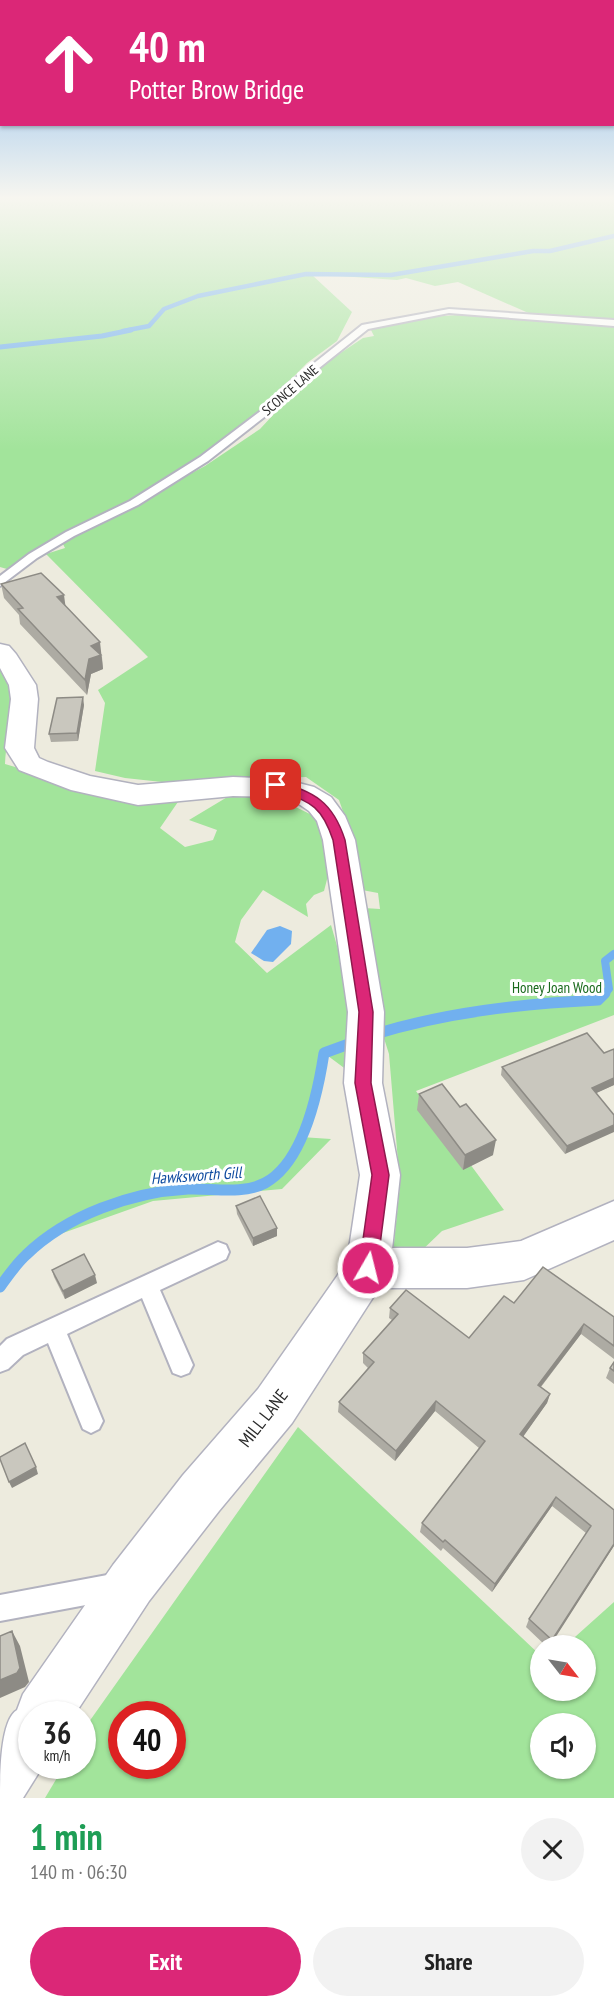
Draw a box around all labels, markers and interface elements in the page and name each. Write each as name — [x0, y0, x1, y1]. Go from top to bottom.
text: 40 m — [129, 19, 206, 74]
icon: ahead — [30, 24, 108, 102]
text: Potter Brow Bridge — [129, 72, 304, 106]
street label: SCONCE LANE — [258, 361, 322, 419]
pin — [250, 759, 301, 810]
icon: arrive — [259, 768, 292, 801]
park label: Honey Joan Wood — [512, 978, 602, 997]
water label: Hawksworth Gill — [150, 1162, 243, 1188]
position arrow — [336, 1236, 400, 1300]
street label: MILL LANE — [233, 1384, 293, 1452]
north arrow — [530, 1635, 596, 1701]
map controls — [530, 1635, 596, 1779]
speed limit sign: 40 — [108, 1701, 186, 1779]
text: 36 — [43, 1713, 71, 1752]
button: sound — [530, 1713, 596, 1779]
text: km/h — [44, 1746, 70, 1765]
text: 1 min — [30, 1813, 103, 1860]
button: close — [521, 1818, 584, 1881]
text: 140 m · 06:30 — [30, 1859, 127, 1885]
button: Exit — [30, 1927, 301, 1996]
button: Share — [313, 1927, 584, 1996]

